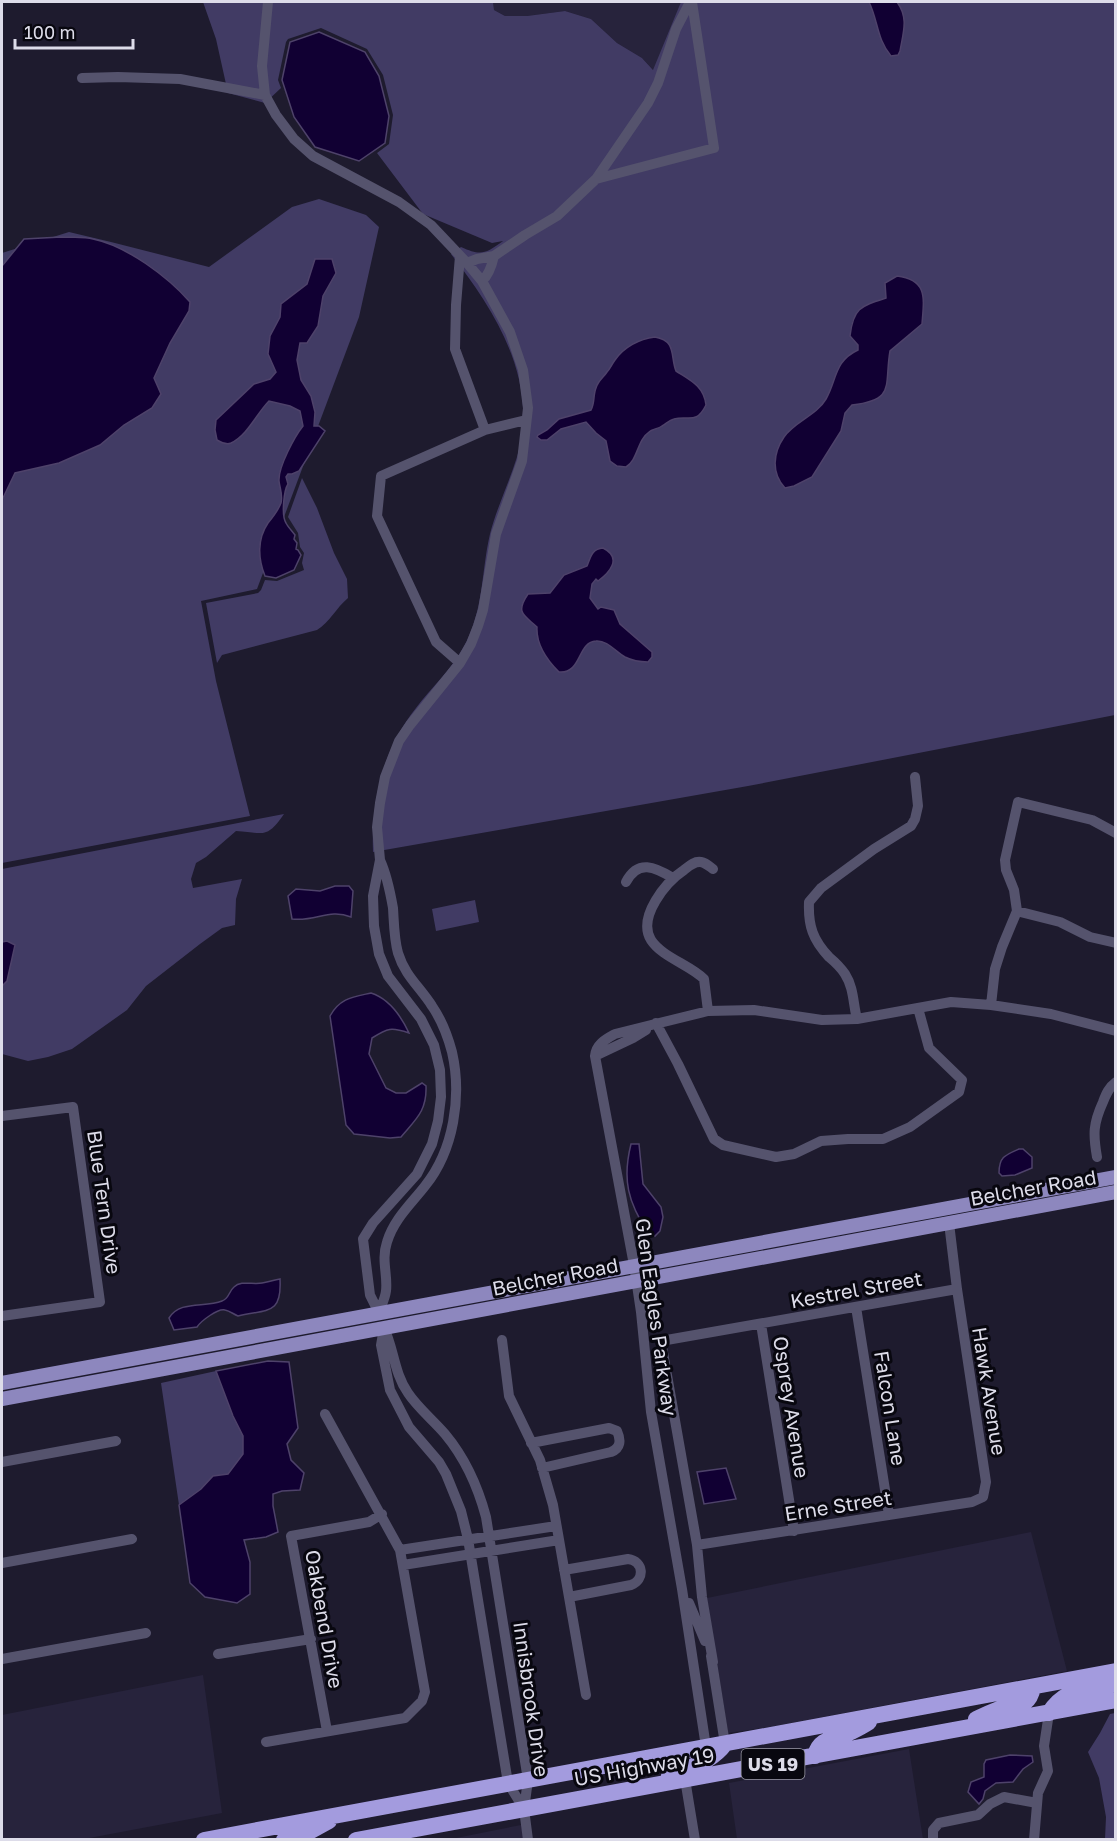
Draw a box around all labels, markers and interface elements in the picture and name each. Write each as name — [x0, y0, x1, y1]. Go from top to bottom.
scale bar — [15, 12, 134, 50]
text: 100 m — [24, 21, 75, 43]
street label: Blue Tern Drive — [83, 1128, 127, 1276]
street label: Belcher Road — [968, 1164, 1098, 1210]
street label: Glen Eagles Parkway — [631, 1216, 683, 1418]
street label: Belcher Road — [490, 1252, 620, 1300]
street label: Kestrel Street — [788, 1266, 924, 1312]
street label: Hawk Avenue — [968, 1325, 1012, 1457]
street label: Osprey Avenue — [769, 1334, 815, 1480]
street label: Falcon Lane — [870, 1349, 912, 1467]
street label: Erne Street — [783, 1485, 893, 1525]
street label: Oakbend Drive — [301, 1548, 349, 1690]
street label: Innisbrook Drive — [509, 1620, 555, 1778]
street label: US Highway 19 — [572, 1742, 716, 1790]
road number: US 19 — [742, 1749, 804, 1779]

